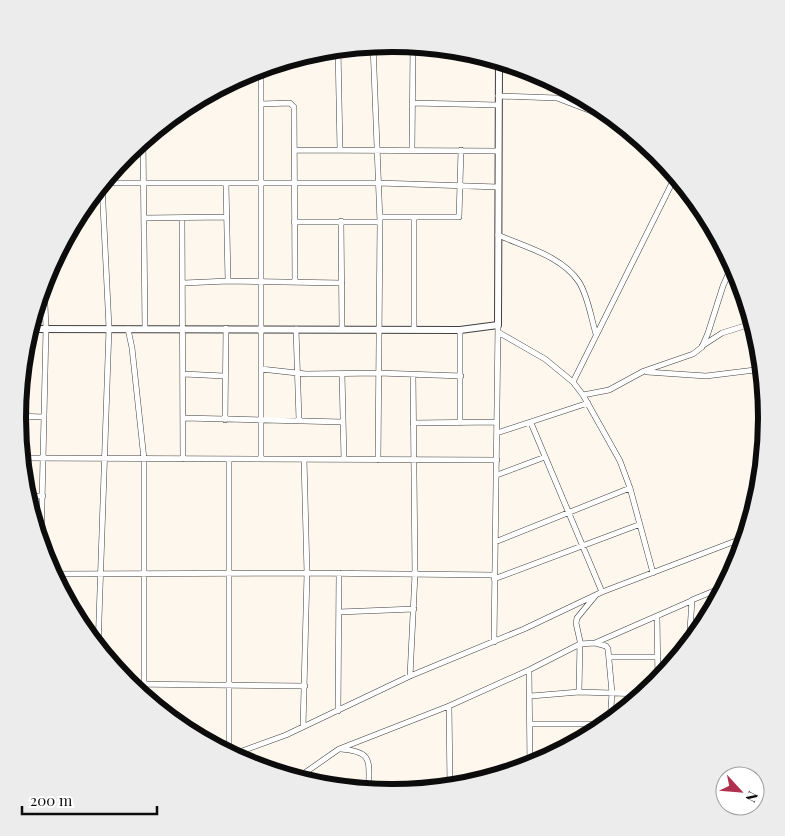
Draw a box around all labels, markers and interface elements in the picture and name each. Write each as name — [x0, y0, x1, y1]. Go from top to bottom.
north arrow — [715, 766, 765, 816]
scale bar — [22, 784, 158, 816]
text: N — [741, 788, 763, 806]
text: 200 m — [30, 790, 73, 810]

